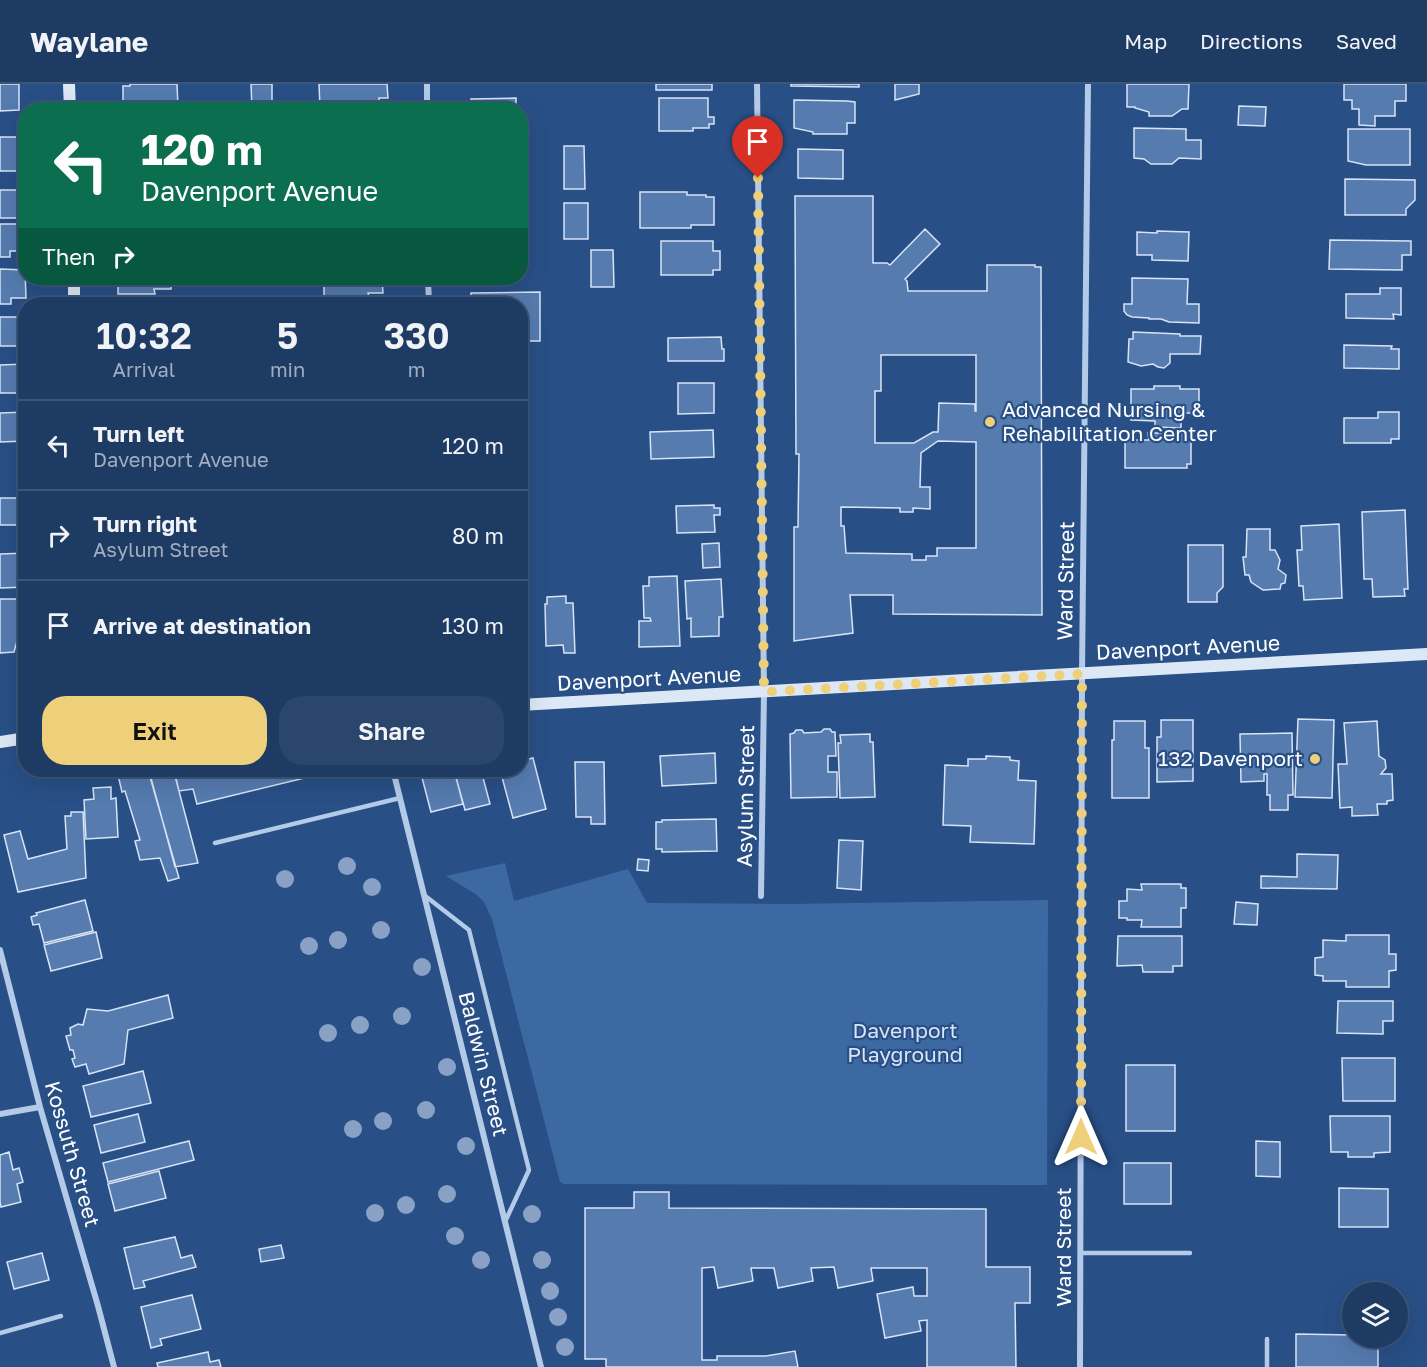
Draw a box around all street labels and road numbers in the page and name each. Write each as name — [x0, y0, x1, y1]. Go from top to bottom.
street label: Ward Street — [1051, 521, 1079, 641]
street label: Davenport Avenue — [1095, 629, 1281, 665]
street label: Davenport Avenue — [556, 660, 742, 696]
street label: Asylum Street — [731, 725, 759, 867]
street label: Baldwin Street — [453, 989, 515, 1139]
street label: Kossuth Street — [40, 1078, 106, 1230]
street label: Ward Street — [1050, 1187, 1076, 1307]

